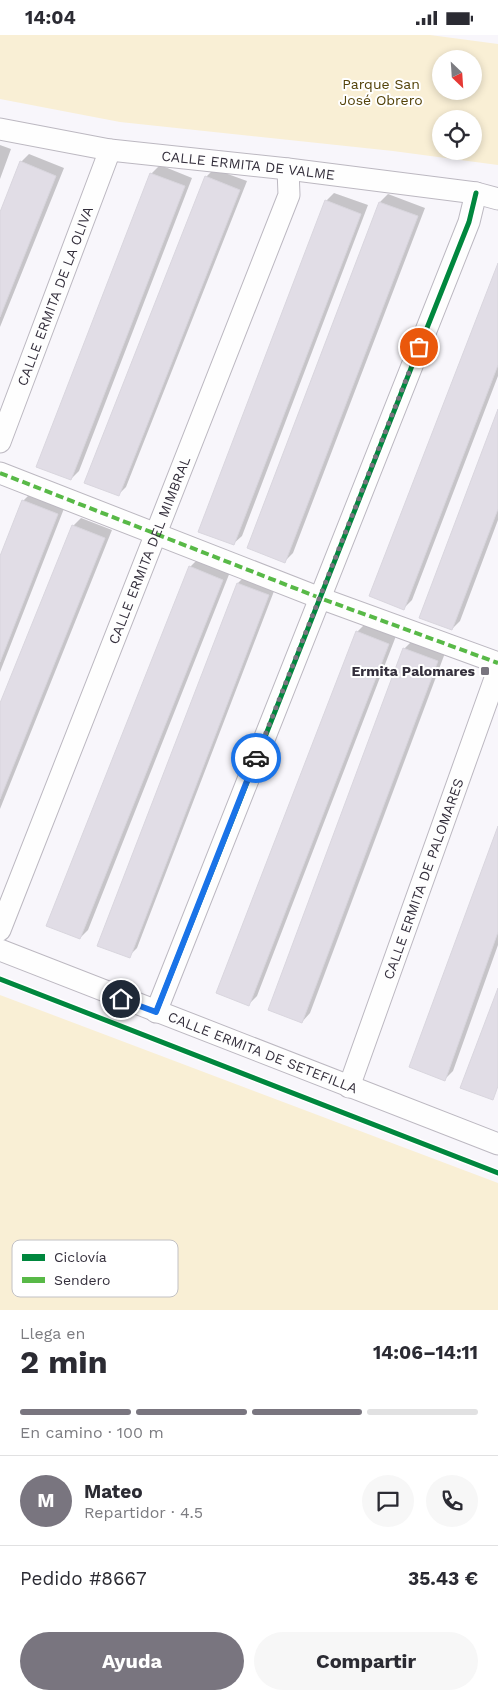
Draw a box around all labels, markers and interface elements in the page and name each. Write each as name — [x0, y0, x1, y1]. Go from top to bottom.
text: 14:04 — [25, 6, 76, 29]
north arrow — [432, 50, 482, 100]
map controls — [432, 50, 482, 160]
park label: Parque San José Obrero — [339, 76, 423, 108]
button: locate — [432, 110, 482, 160]
street label: CALLE ERMITA DE VALME — [161, 148, 336, 183]
street label: CALLE ERMITA DE LA OLIVA — [14, 204, 96, 388]
pin — [398, 326, 440, 368]
icon: bag — [405, 333, 433, 361]
street label: CALLE ERMITA DEL MIMBRAL — [105, 454, 193, 646]
place label: Ermita Palomares — [351, 663, 476, 679]
marker: Ermita Palomares — [479, 665, 491, 677]
courier — [231, 733, 281, 783]
icon: car — [242, 744, 270, 772]
street label: CALLE ERMITA DE PALOMARES — [380, 776, 467, 982]
pin — [100, 978, 142, 1020]
icon: home — [107, 985, 135, 1013]
street label: CALLE ERMITA DE SETEFILLA — [166, 1008, 360, 1097]
legend — [12, 1240, 178, 1297]
text: Ciclovía — [54, 1249, 107, 1265]
text: Sendero — [54, 1272, 110, 1288]
text: Llega en — [20, 1324, 86, 1343]
text: 14:06–14:11 — [373, 1341, 478, 1364]
text: 2 min — [20, 1343, 108, 1381]
text: En camino · 100 m — [20, 1423, 164, 1442]
button: chat — [362, 1475, 414, 1527]
button: phone — [426, 1475, 478, 1527]
text: Mateo — [84, 1480, 143, 1503]
text: M — [37, 1489, 55, 1512]
text: Repartidor · 4.5 — [84, 1503, 203, 1522]
text: Pedido #8667 — [20, 1567, 147, 1590]
text: 35.43 € — [408, 1567, 478, 1590]
button: Ayuda — [20, 1632, 244, 1690]
button: Compartir — [254, 1632, 478, 1690]

